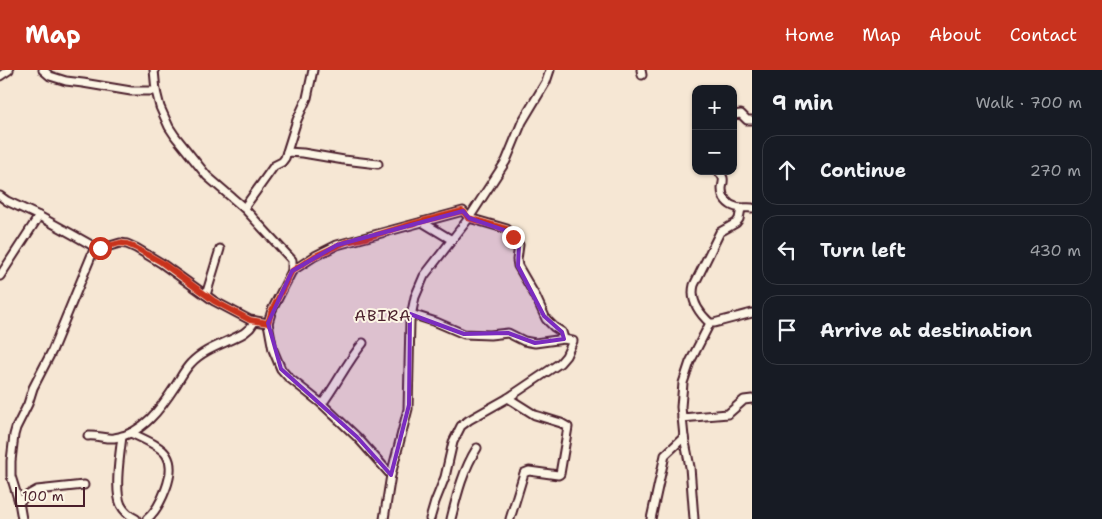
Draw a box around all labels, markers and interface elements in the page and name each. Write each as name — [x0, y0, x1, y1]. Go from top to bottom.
text: Map — [25, 19, 81, 51]
text: Home — [785, 23, 834, 47]
text: Map — [862, 23, 901, 47]
text: About — [929, 23, 982, 47]
text: Contact — [1010, 23, 1077, 47]
map controls — [692, 85, 737, 175]
button: + — [692, 85, 737, 130]
text: 9 min — [772, 89, 833, 117]
text: Walk · 700 m — [976, 92, 1082, 113]
button: − — [692, 130, 737, 175]
icon: ahead — [773, 156, 801, 184]
text: Continue — [820, 158, 906, 183]
text: 270 m — [1030, 160, 1081, 181]
route end — [502, 226, 525, 249]
icon: left — [773, 236, 801, 264]
route start — [89, 237, 112, 260]
text: Turn left — [820, 238, 906, 263]
text: 430 m — [1030, 240, 1081, 261]
district label: ABIRA — [354, 305, 412, 326]
icon: arrive — [773, 316, 801, 344]
text: Arrive at destination — [820, 318, 1032, 343]
scale bar — [15, 484, 85, 507]
text: 100 m — [22, 487, 64, 505]

